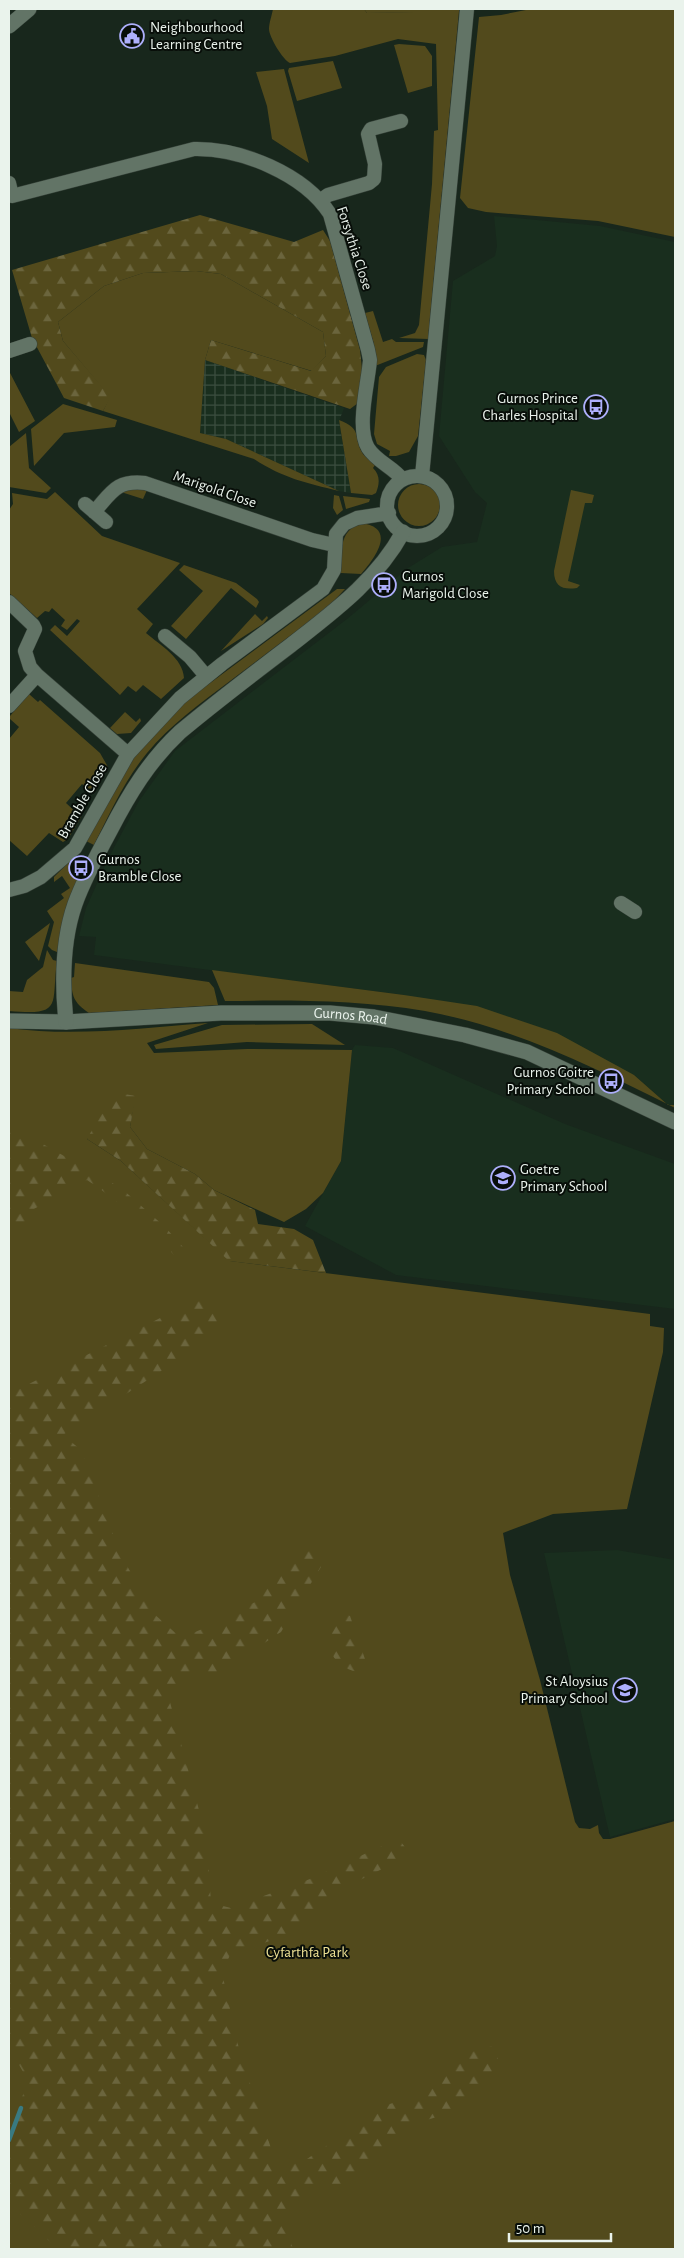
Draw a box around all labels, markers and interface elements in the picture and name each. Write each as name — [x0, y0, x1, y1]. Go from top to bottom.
place label: Neighbourhood Learning Centre — [150, 20, 244, 52]
public building icon: Neighbourhood Learning Centre — [119, 23, 145, 49]
street label: Forsythia Close — [334, 204, 375, 292]
place label: Gurnos Prince Charles Hospital — [483, 391, 578, 423]
bus stop icon: Gurnos Prince Charles Hospital — [583, 394, 609, 420]
street label: Marigold Close — [171, 468, 258, 511]
place label: Gurnos Marigold Close — [402, 569, 489, 601]
bus stop icon: Gurnos Marigold Close — [371, 572, 397, 598]
street label: Bramble Close — [55, 761, 110, 841]
place label: Gurnos Bramble Close — [98, 852, 182, 884]
bus stop icon: Gurnos Bramble Close — [68, 855, 94, 881]
street label: Gurnos Road — [314, 1006, 389, 1028]
place label: Gurnos Goitre Primary School — [506, 1065, 594, 1097]
bus stop icon: Gurnos Goitre Primary School — [598, 1068, 624, 1094]
place label: Goetre Primary School — [520, 1162, 608, 1194]
school or university icon: Goetre Primary School — [490, 1165, 516, 1191]
place label: St Aloysius Primary School — [520, 1674, 608, 1706]
school or university icon: St Aloysius Primary School — [612, 1677, 638, 1703]
park label: Cyfarthfa Park — [266, 1945, 348, 1960]
scale bar — [509, 2210, 612, 2242]
text: 50 m — [516, 2221, 545, 2236]

